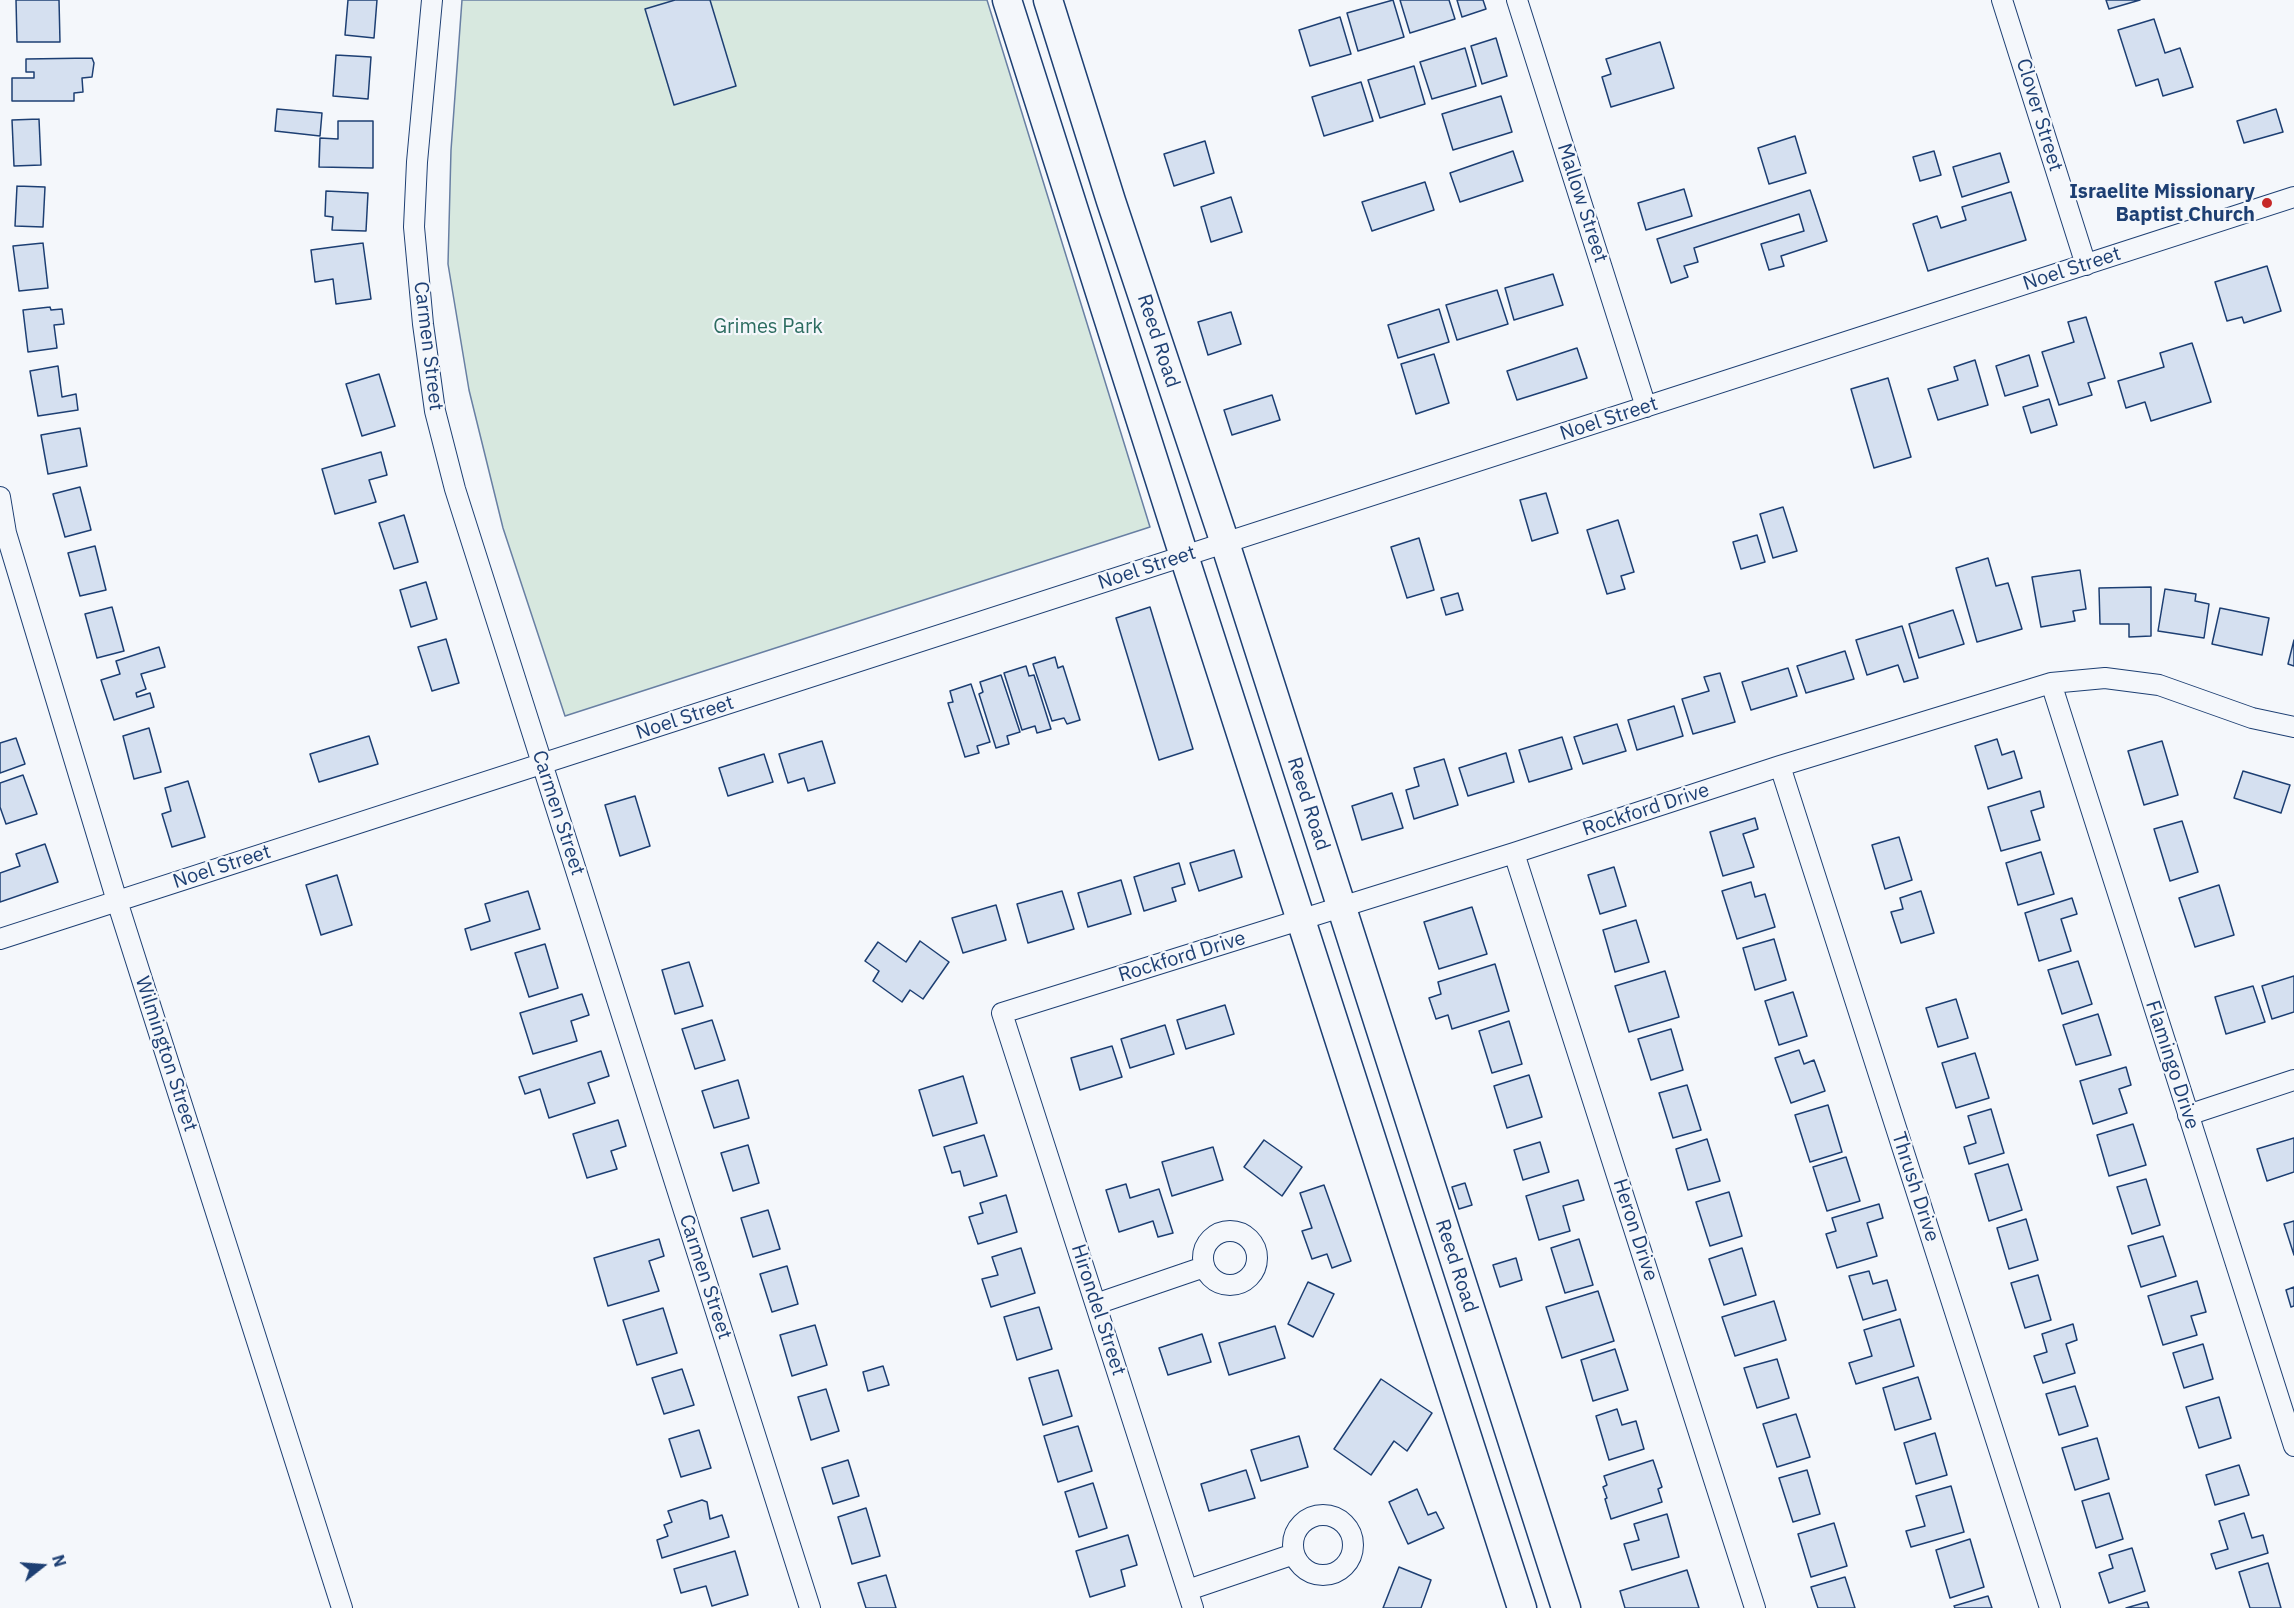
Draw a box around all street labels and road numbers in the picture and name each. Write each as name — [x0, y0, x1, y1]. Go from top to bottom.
street label: Clover Street — [2010, 56, 2068, 174]
street label: Mallow Street — [1551, 140, 1613, 266]
street label: Noel Street — [2020, 242, 2124, 296]
street label: Carmen Street — [408, 280, 448, 412]
street label: Reed Road — [1132, 291, 1184, 391]
street label: Noel Street — [1557, 392, 1661, 446]
street label: Noel Street — [1095, 541, 1199, 595]
street label: Noel Street — [633, 691, 737, 745]
street label: Carmen Street — [527, 748, 589, 878]
street label: Reed Road — [1282, 754, 1334, 854]
street label: Rockford Drive — [1580, 778, 1712, 842]
street label: Noel Street — [170, 840, 274, 894]
street label: Rockford Drive — [1115, 926, 1249, 988]
street label: Wilmington Street — [130, 973, 202, 1135]
street label: Flamingo Drive — [2140, 998, 2204, 1132]
street label: Thrush Drive — [1886, 1129, 1944, 1245]
street label: Heron Drive — [1607, 1176, 1663, 1284]
street label: Carmen Street — [674, 1212, 736, 1342]
street label: Reed Road — [1430, 1216, 1482, 1316]
street label: Hirondel Street — [1065, 1241, 1131, 1379]

